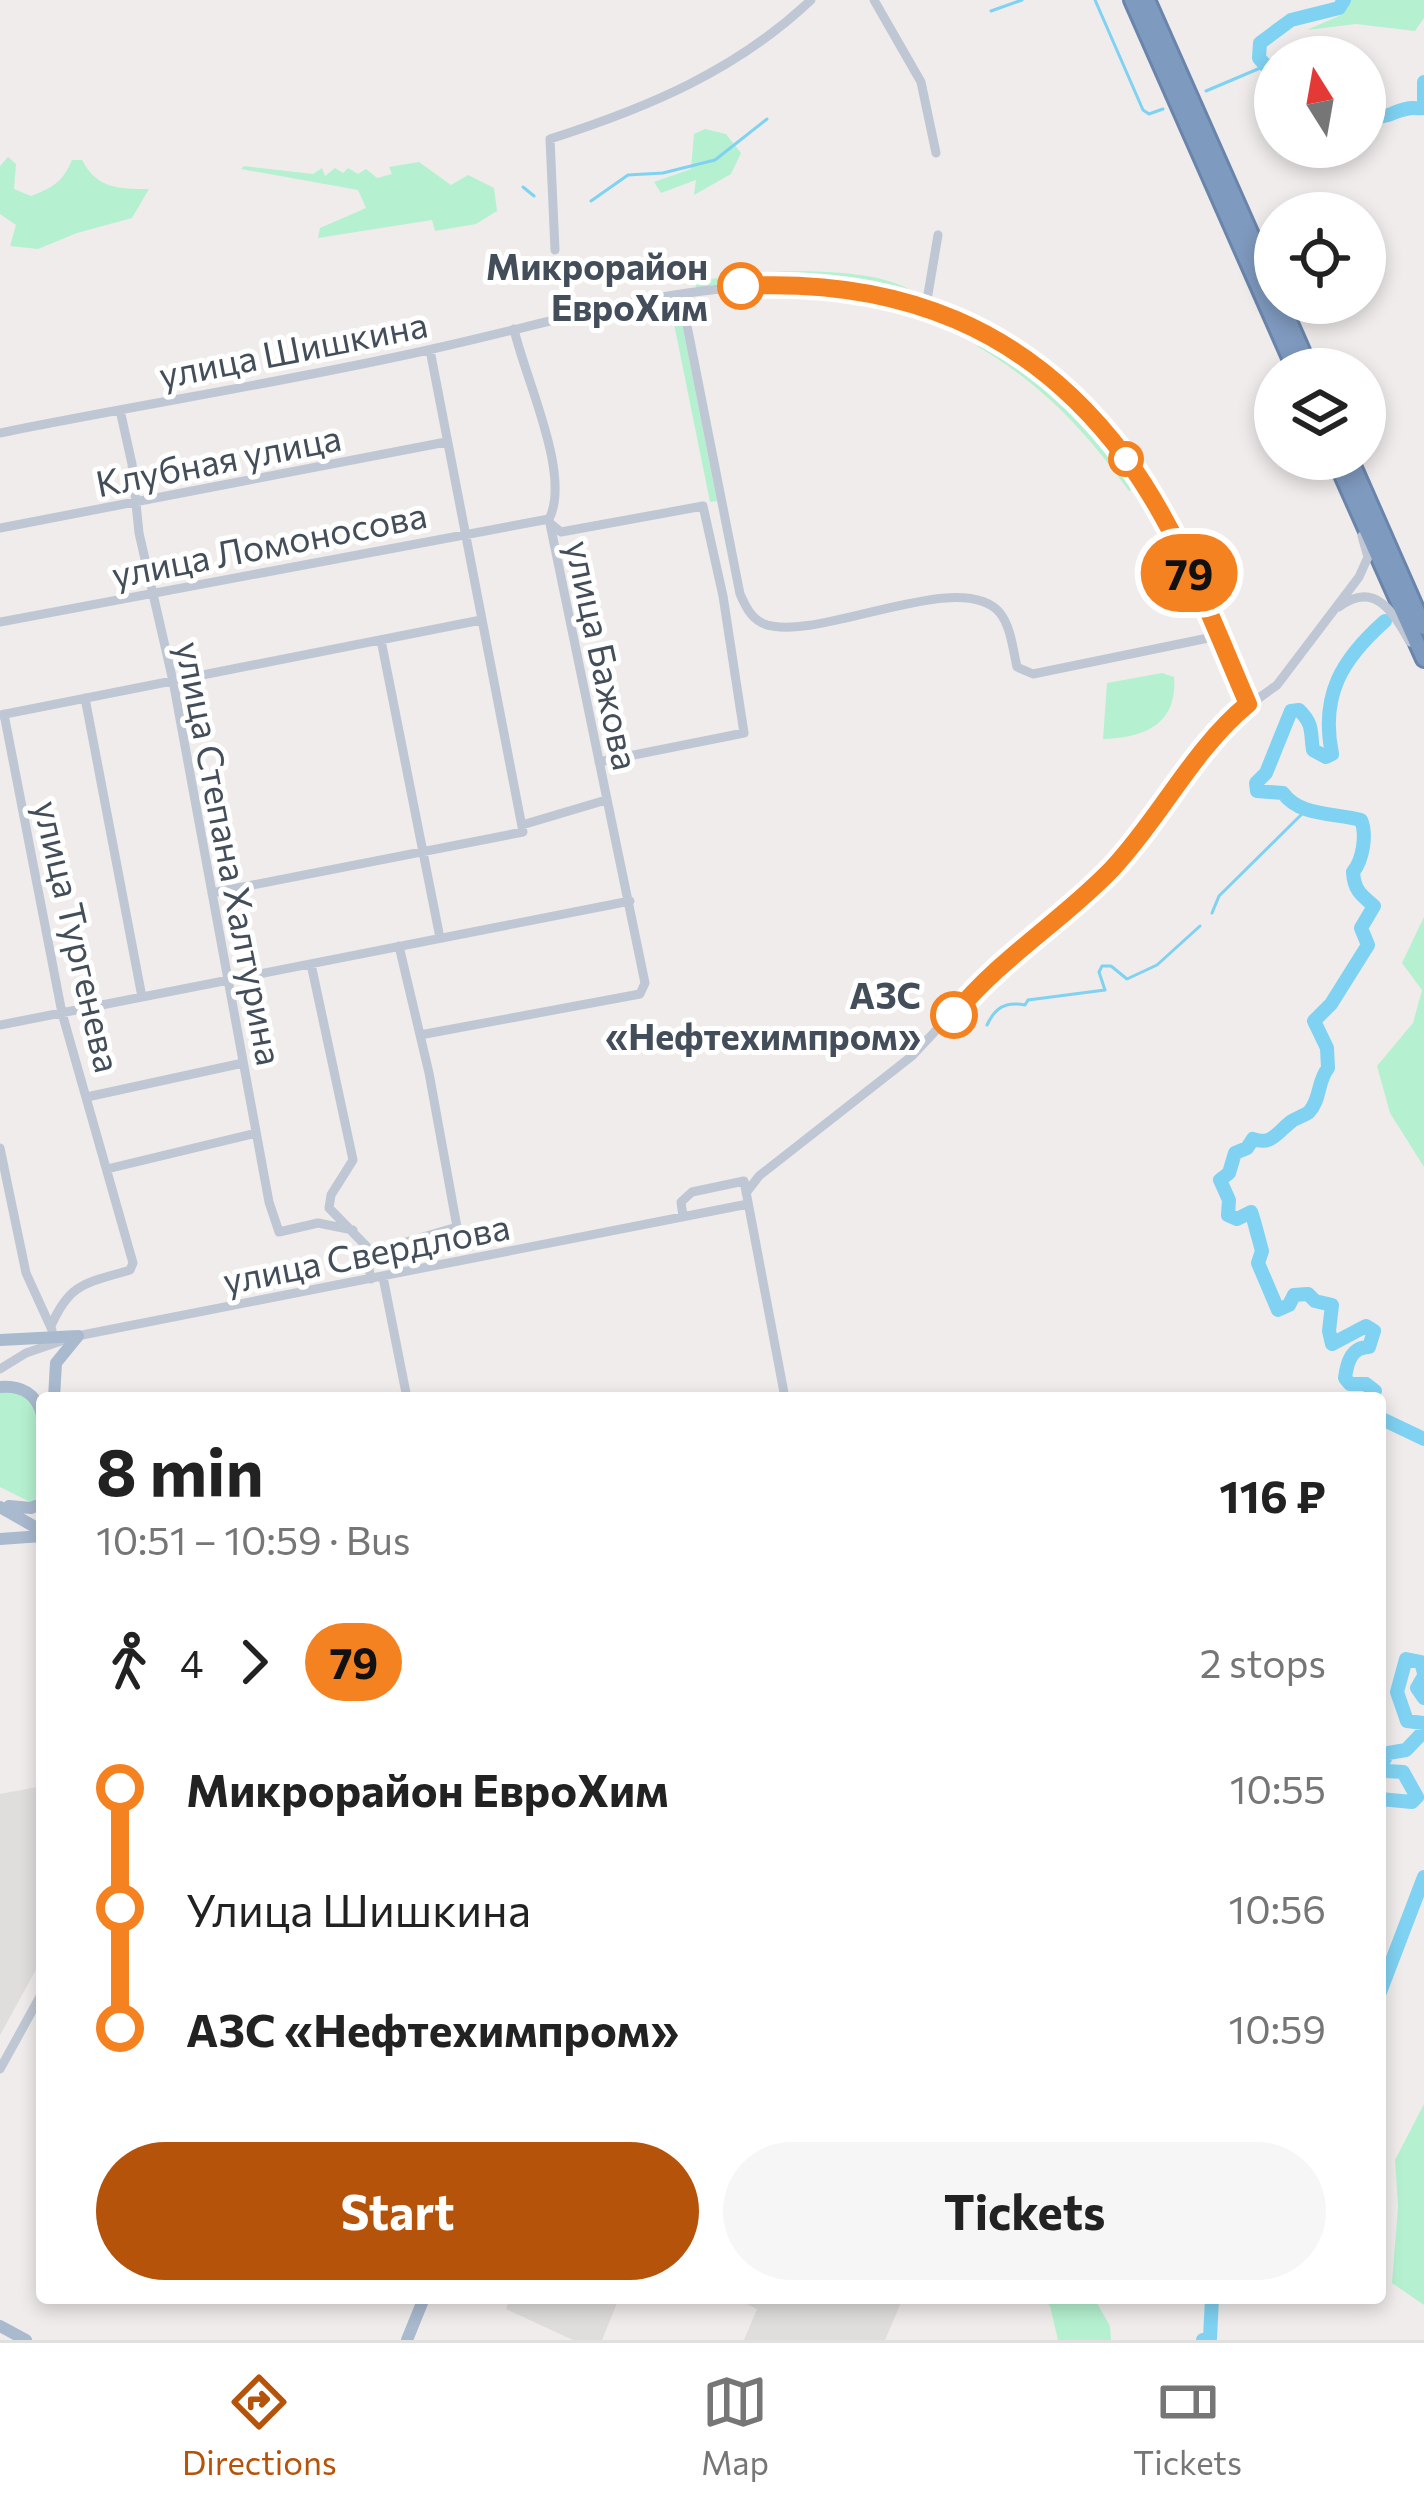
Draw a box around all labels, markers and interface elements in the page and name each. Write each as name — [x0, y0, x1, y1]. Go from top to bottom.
north arrow — [1254, 36, 1386, 168]
map controls — [1254, 36, 1386, 480]
button: locate — [1254, 192, 1386, 324]
place label: Микрорайон ЕвроХим — [486, 243, 708, 328]
marker: Микрорайон ЕвроХим — [719, 264, 763, 308]
street label: улица Шишкина — [155, 300, 431, 396]
button: layers — [1254, 348, 1386, 480]
street label: Клубная улица — [92, 414, 344, 504]
unlabelled marker — [1110, 443, 1142, 475]
street label: улица Ломоносова — [108, 491, 430, 595]
line badge: 79 — [1135, 534, 1243, 612]
street label: улица Бажова — [558, 536, 650, 774]
text: 79 — [1165, 547, 1213, 599]
street label: улица Степана Халтурина — [168, 637, 294, 1069]
street label: улица Тургенева — [26, 796, 132, 1076]
place label: АЗС «Нефтехимпром» — [605, 972, 921, 1057]
marker: АЗС «Нефтехимпром» — [932, 993, 976, 1037]
street label: улица Свердлова — [219, 1203, 513, 1301]
text: 8 min — [96, 1429, 264, 1510]
text: 116 ₽ — [1219, 1467, 1326, 1522]
text: 10:51 – 10:59 · Bus — [96, 1515, 411, 1563]
icon: walk — [96, 1629, 162, 1695]
icon: forward — [221, 1629, 287, 1695]
text: 79 — [329, 1636, 378, 1688]
text: 4 — [180, 1638, 203, 1686]
text: 2 stops — [1200, 1638, 1326, 1686]
text: Микрорайон ЕвроХим — [186, 1761, 669, 1816]
text: 10:55 — [1230, 1764, 1326, 1812]
text: Улица Шишкина — [186, 1881, 531, 1936]
text: 10:56 — [1229, 1884, 1326, 1932]
text: АЗС «Нефтехимпром» — [186, 2001, 679, 2056]
text: 10:59 — [1229, 2004, 1326, 2052]
button: Start — [96, 2142, 699, 2280]
button: Tickets — [723, 2142, 1326, 2280]
tab: Directions — [182, 2369, 337, 2482]
tab: Map — [701, 2369, 769, 2482]
tab: Tickets — [1133, 2369, 1242, 2482]

